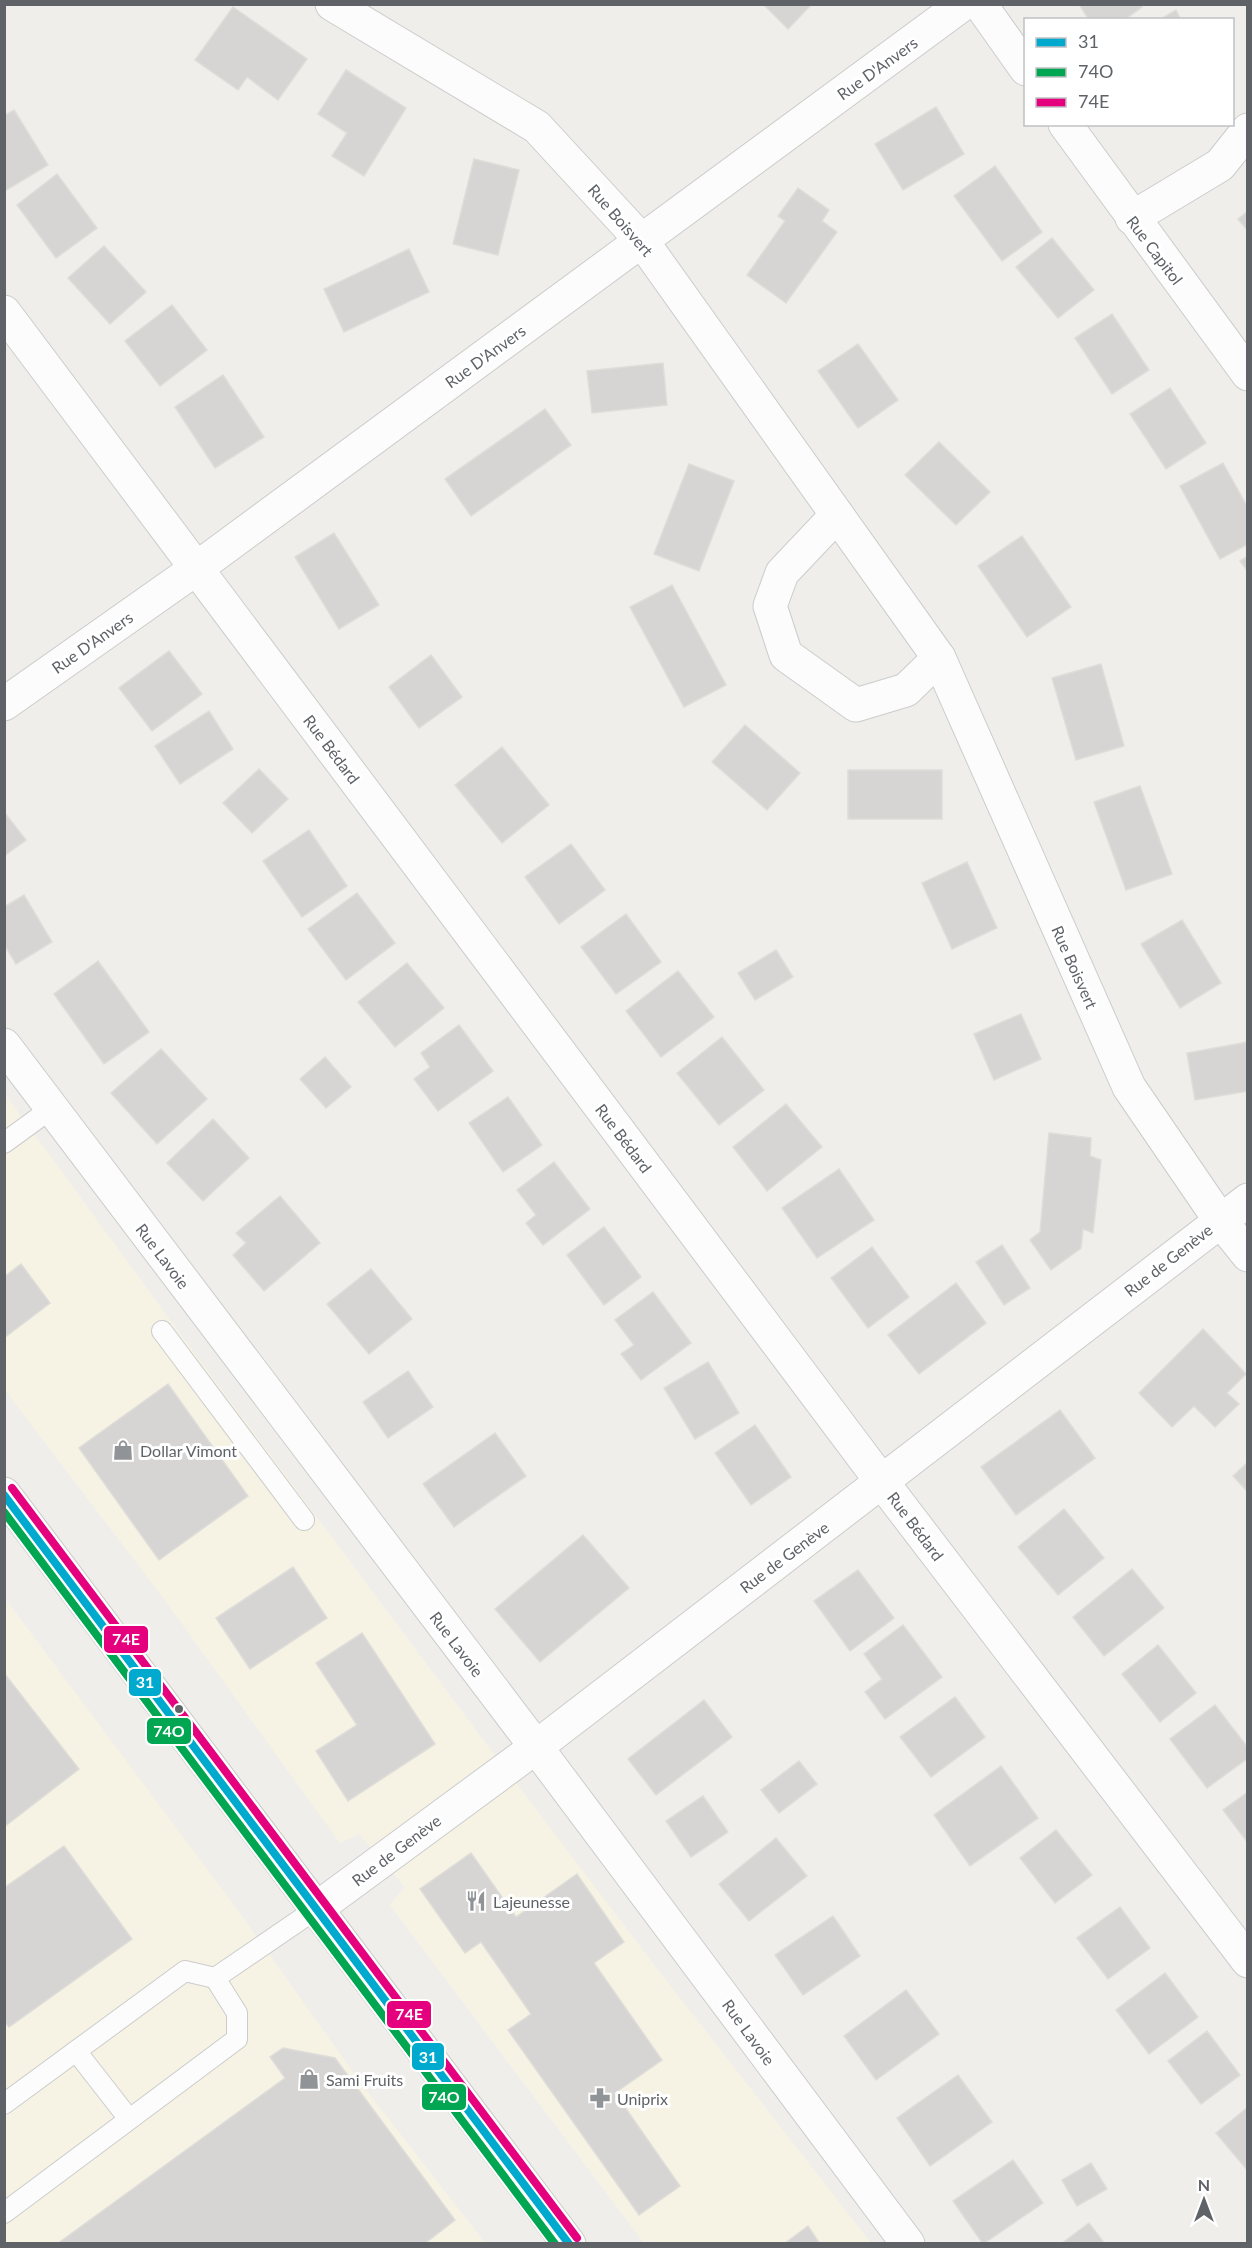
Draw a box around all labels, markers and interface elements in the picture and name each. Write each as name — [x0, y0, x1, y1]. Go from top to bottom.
legend — [1024, 18, 1234, 126]
text: 31 — [1078, 30, 1099, 52]
street label: Rue D'Anvers — [833, 33, 921, 103]
text: 74O — [1078, 60, 1113, 82]
text: 74E — [1078, 90, 1109, 112]
street label: Rue Boisvert — [585, 180, 658, 260]
street label: Rue Capitol — [1123, 212, 1187, 288]
street label: Rue D'Anvers — [441, 321, 529, 391]
street label: Rue D'Anvers — [48, 607, 136, 677]
street label: Rue Bédard — [300, 711, 364, 787]
street label: Rue Boisvert — [1048, 922, 1102, 1012]
street label: Rue Bédard — [592, 1100, 656, 1176]
street label: Rue Lavoie — [132, 1220, 194, 1292]
street label: Rue de Genève — [1120, 1220, 1216, 1300]
shop icon: Dollar Vimont — [111, 1438, 135, 1462]
place label: Dollar Vimont — [140, 1441, 237, 1460]
street label: Rue Bédard — [884, 1488, 948, 1564]
street label: Rue de Genève — [736, 1517, 832, 1597]
street label: Rue Lavoie — [426, 1608, 488, 1680]
line badge: 74E — [103, 1625, 149, 1654]
text: 74E — [112, 1629, 140, 1648]
line badge: 31 — [128, 1668, 162, 1697]
text: 31 — [136, 1672, 154, 1691]
unlabelled marker — [173, 1703, 185, 1715]
line badge: 74O — [146, 1717, 192, 1745]
text: 74O — [153, 1721, 185, 1740]
street label: Rue de Genève — [348, 1810, 444, 1890]
restaurant icon: Lajeunesse — [464, 1889, 488, 1913]
place label: Lajeunesse — [493, 1892, 570, 1911]
street label: Rue Lavoie — [719, 1995, 779, 2069]
line badge: 74E — [386, 2000, 432, 2029]
text: 74E — [395, 2004, 423, 2023]
line badge: 31 — [411, 2042, 445, 2071]
text: 31 — [419, 2047, 437, 2066]
shop icon: Sami Fruits — [297, 2067, 321, 2091]
place label: Sami Fruits — [326, 2070, 403, 2089]
line badge: 74O — [421, 2083, 467, 2111]
pharmacy icon: Uniprix — [588, 2086, 612, 2110]
text: 74O — [428, 2087, 460, 2106]
place label: Uniprix — [617, 2089, 668, 2108]
north arrow — [1174, 2170, 1234, 2230]
text: N — [1198, 2175, 1210, 2194]

